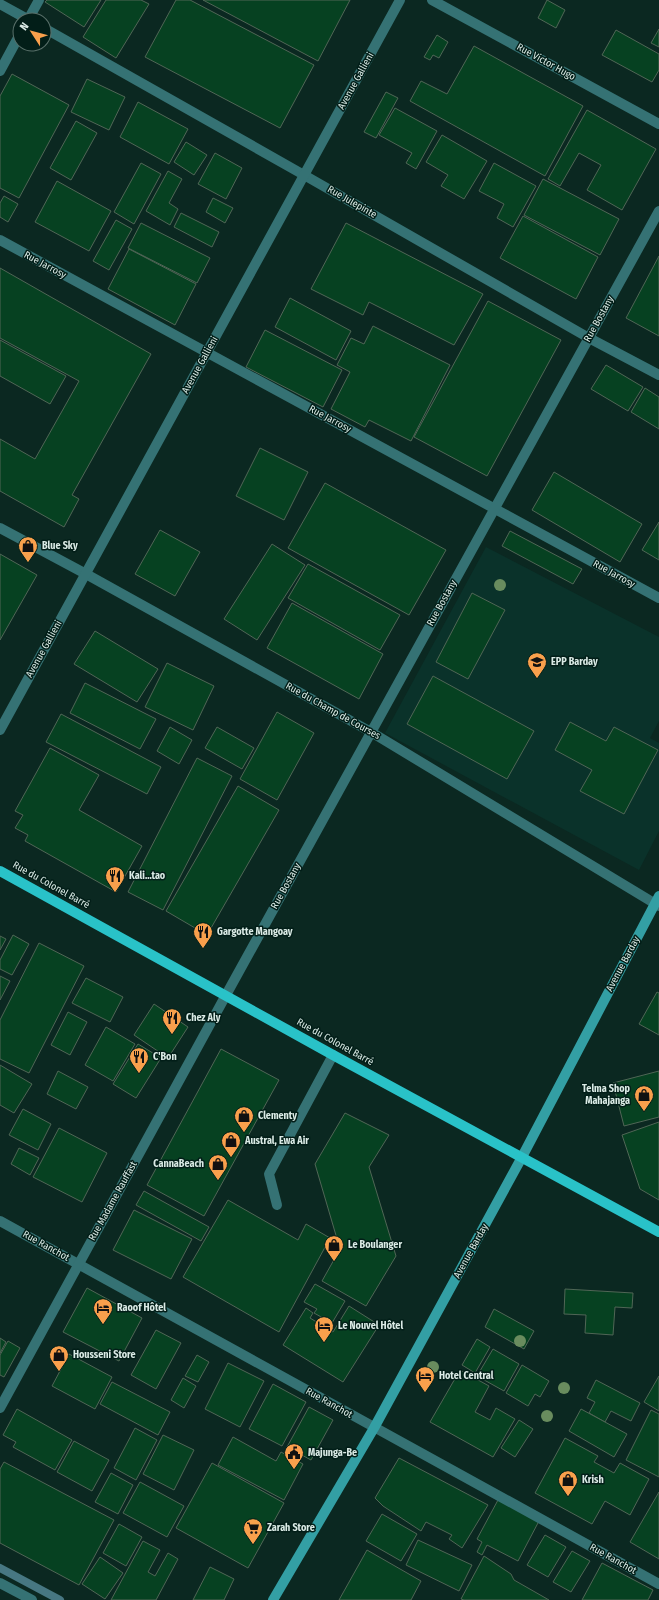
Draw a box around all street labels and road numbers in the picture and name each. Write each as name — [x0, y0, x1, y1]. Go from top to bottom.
street label: Rue Victor Hugo — [515, 41, 577, 83]
street label: Avenue Gallieni — [335, 50, 377, 112]
street label: Rue Julepinte — [325, 183, 379, 221]
street label: Rue Jarrosy — [22, 249, 69, 281]
street label: Rue Bostany — [581, 293, 617, 344]
street label: Avenue Gallieni — [179, 334, 221, 396]
street label: Rue Jarrosy — [307, 403, 354, 435]
street label: Rue Jarrosy — [591, 558, 638, 591]
street label: Rue Bostany — [424, 577, 460, 628]
street label: Avenue Gallieni — [23, 618, 65, 680]
street label: Rue du Champ de Courses — [284, 680, 382, 742]
street label: Rue du Colonel Barré — [10, 859, 92, 911]
street label: Rue Bostany — [268, 860, 304, 911]
street label: Avenue Barday — [603, 934, 643, 994]
street label: Rue du Colonel Barré — [294, 1016, 376, 1068]
street label: Rue Madame Rauffast — [86, 1159, 140, 1243]
street label: Avenue Barday — [451, 1221, 491, 1280]
street label: Rue Ranchot — [21, 1228, 72, 1264]
street label: Rue Ranchot — [304, 1385, 355, 1421]
street label: Rue Ranchot — [588, 1541, 639, 1577]

